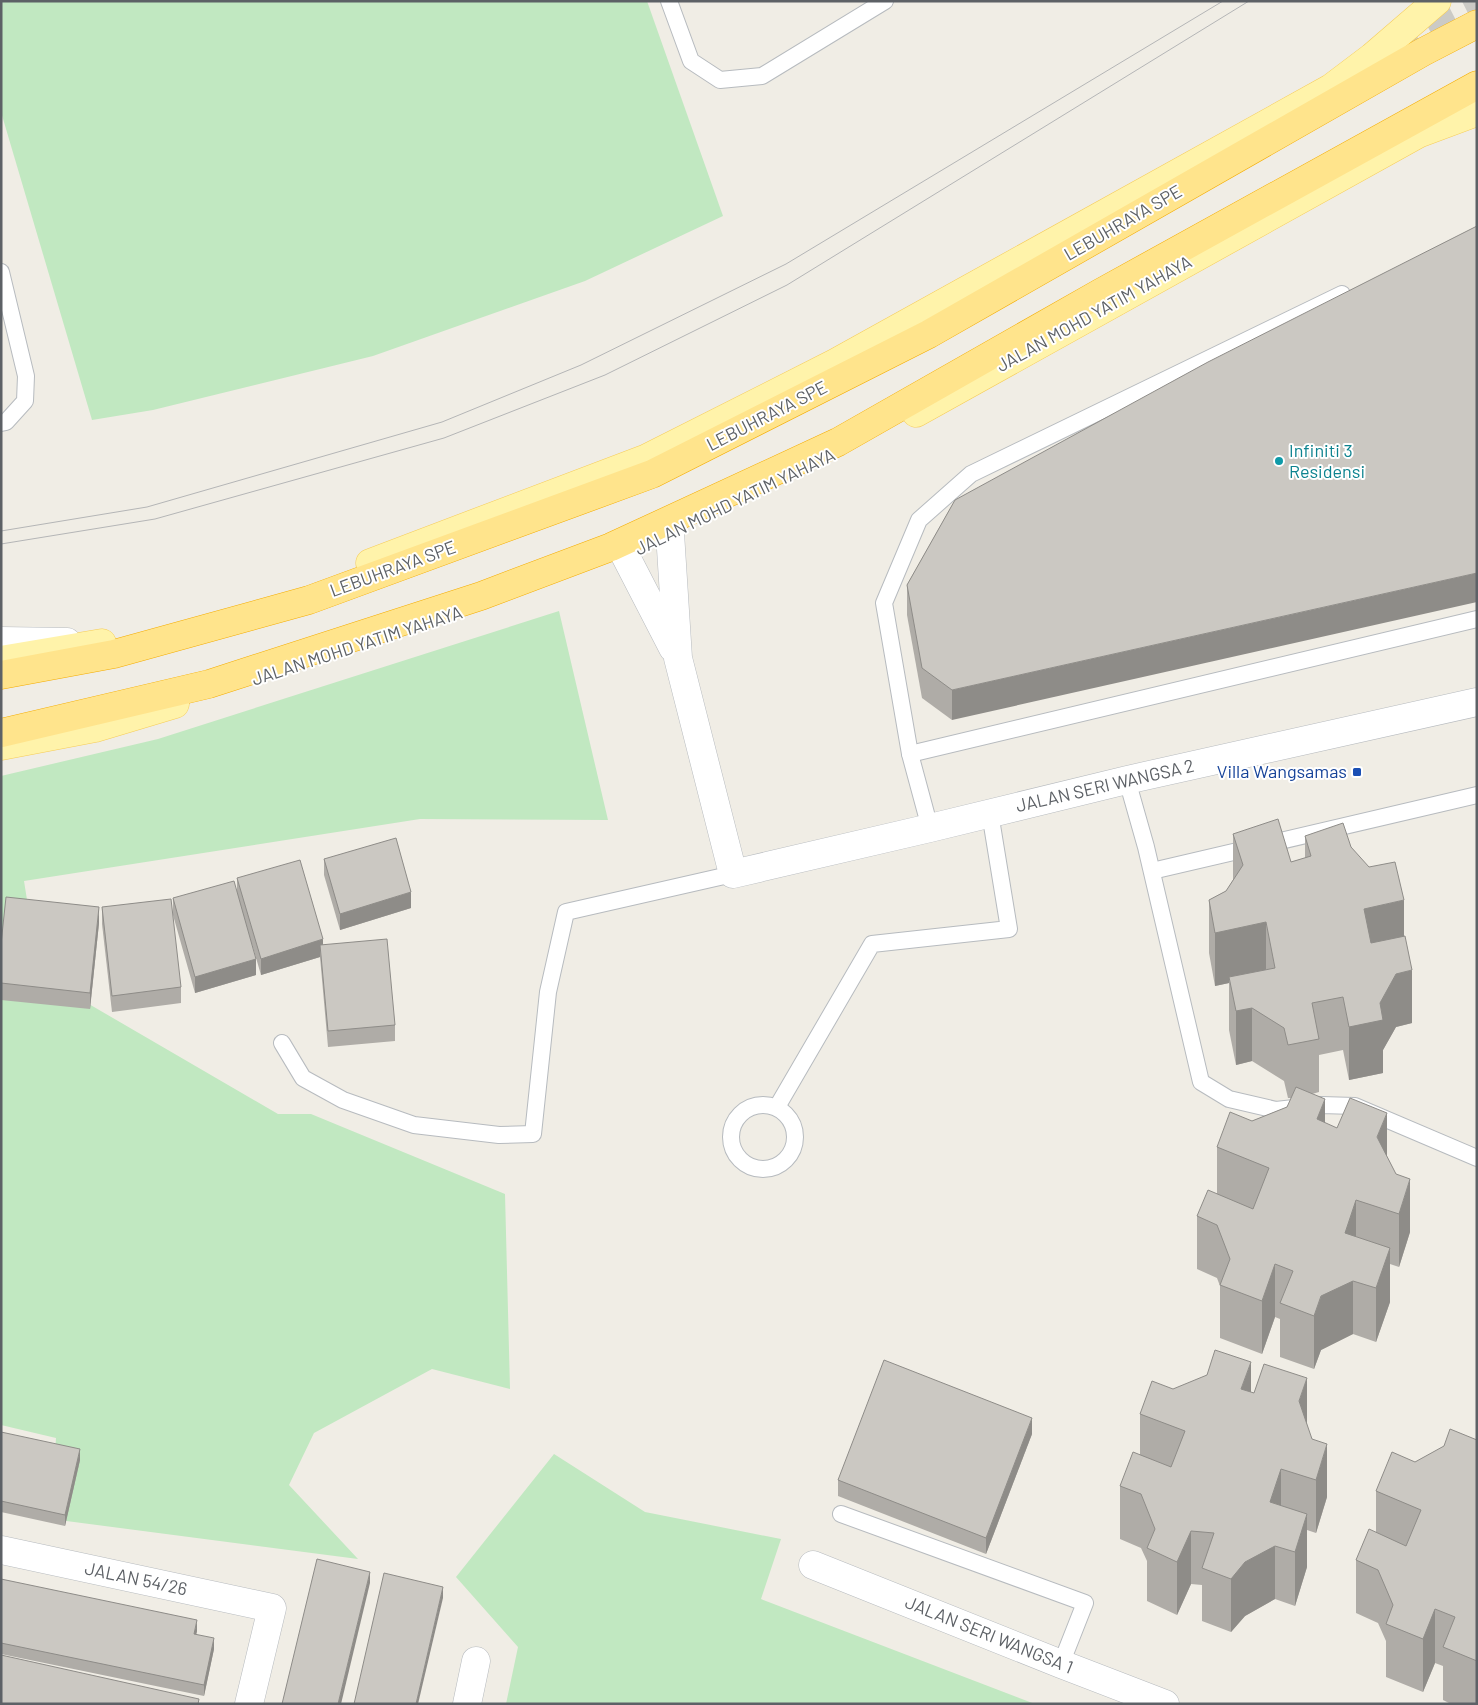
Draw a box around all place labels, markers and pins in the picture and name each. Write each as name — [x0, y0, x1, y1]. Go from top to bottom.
place label: Infiniti 3 Residensi — [1289, 439, 1365, 482]
marker: Infiniti 3 Residensi — [1273, 455, 1285, 467]
place label: Villa Wangsamas — [1217, 760, 1347, 782]
marker: Villa Wangsamas — [1351, 766, 1363, 778]

